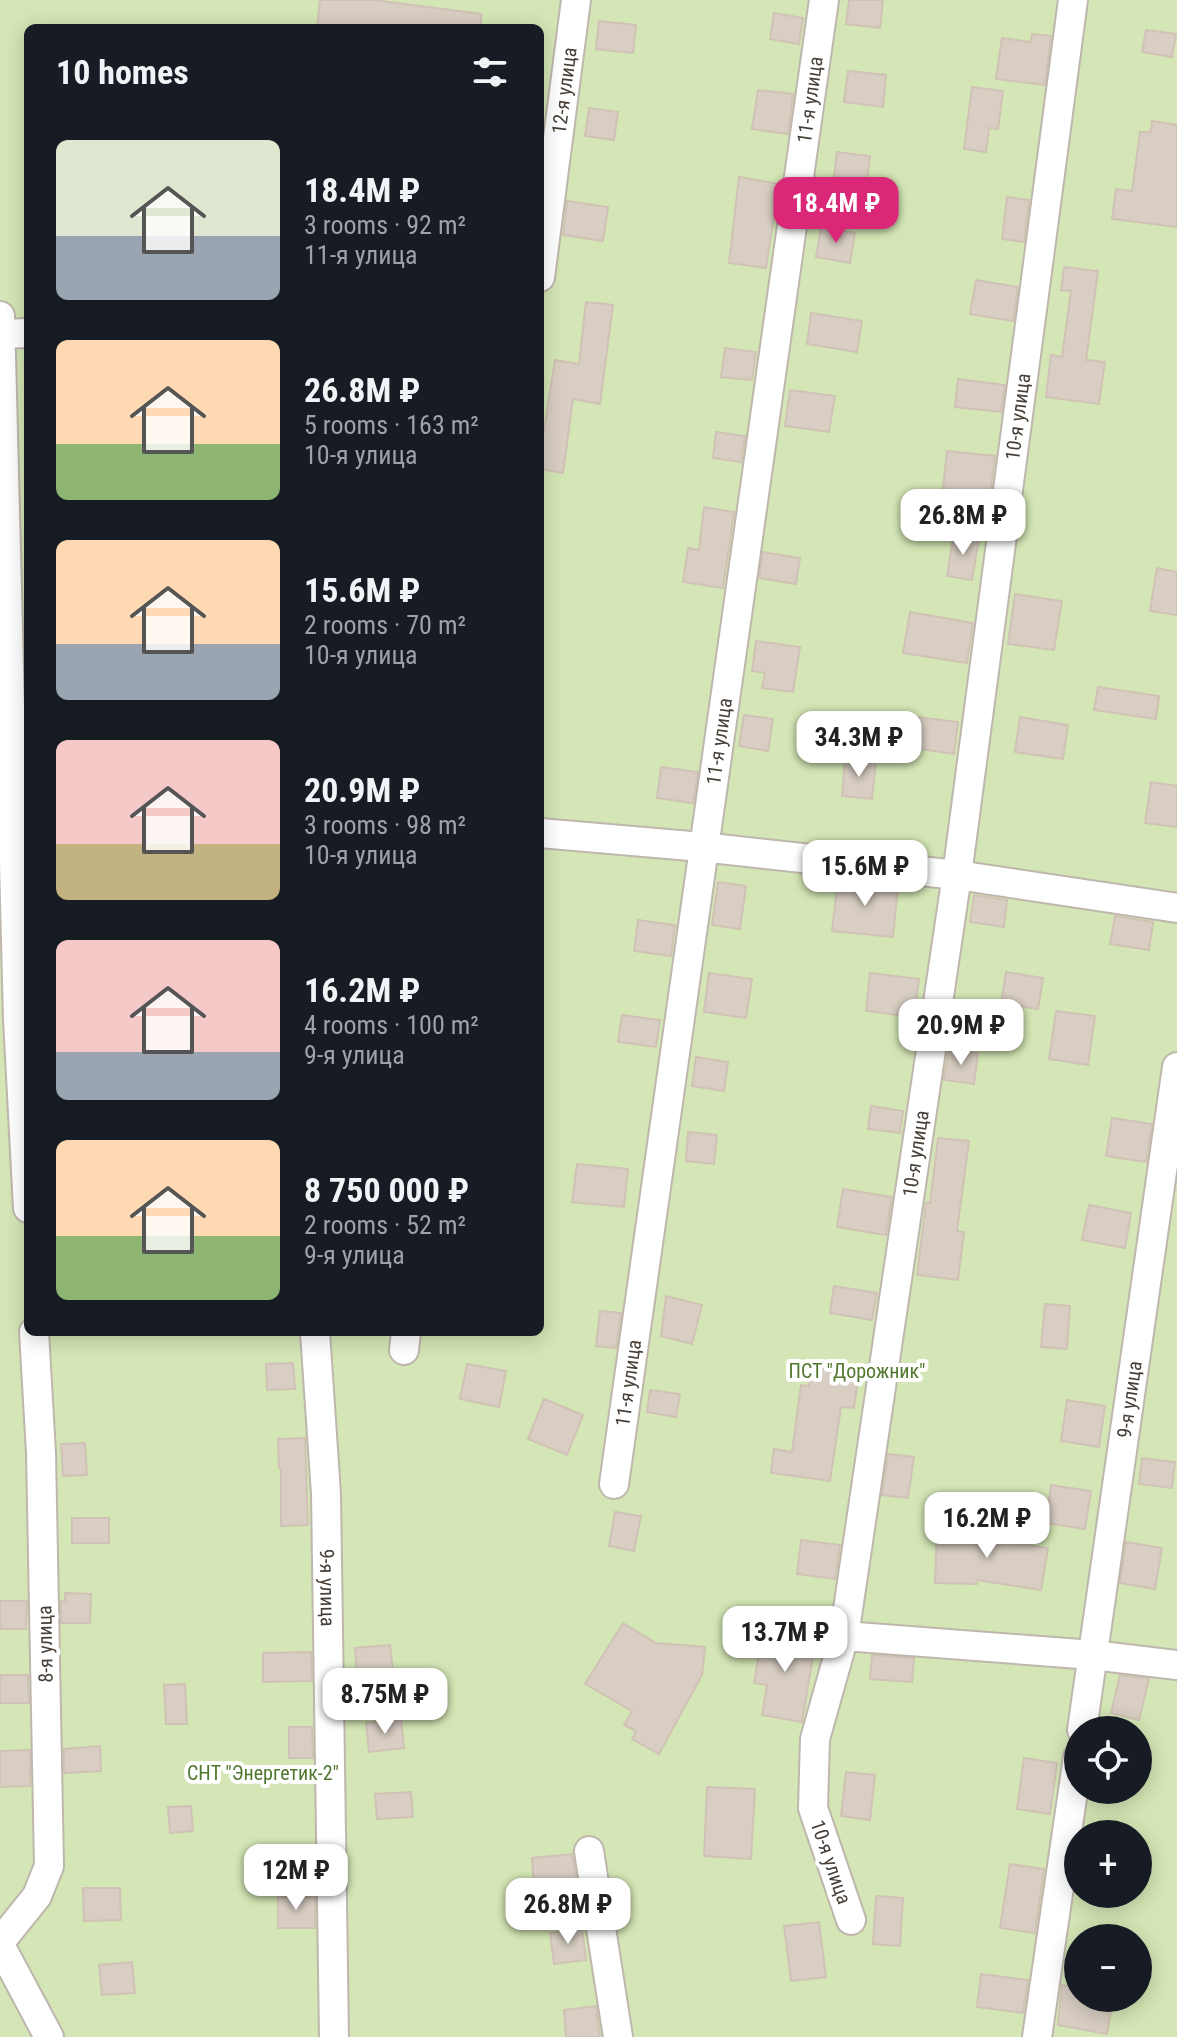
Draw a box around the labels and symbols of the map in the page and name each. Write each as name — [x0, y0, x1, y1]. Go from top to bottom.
street label: 12-я улица — [547, 46, 582, 135]
street label: 11-я улица — [792, 55, 828, 145]
pin: 18.4M ₽ — [762, 177, 910, 245]
street label: 10-я улица — [1000, 372, 1035, 462]
pin: 26.8M ₽ — [889, 489, 1037, 557]
street label: 11-я улица — [701, 696, 737, 786]
pin: 34.3M ₽ — [785, 711, 933, 779]
pin: 15.6M ₽ — [791, 840, 939, 908]
pin: 20.9M ₽ — [887, 999, 1035, 1067]
street label: 10-я улица — [897, 1109, 934, 1199]
street label: 11-я улица — [610, 1338, 646, 1428]
park label: ПСТ "Дорожник" — [788, 1359, 926, 1383]
street label: 9-я улица — [1112, 1359, 1147, 1439]
pin: 16.2M ₽ — [913, 1492, 1061, 1560]
street label: 9-я улица — [315, 1549, 340, 1627]
street label: 8-я улица — [32, 1605, 58, 1683]
pin: 13.7M ₽ — [711, 1606, 859, 1674]
pin: 8.75M ₽ — [311, 1668, 459, 1736]
park label: СHТ "Энергетик-2" — [187, 1761, 339, 1785]
street label: 10-я улица — [805, 1817, 857, 1907]
pin: 12M ₽ — [240, 1844, 352, 1912]
pin: 26.8M ₽ — [494, 1878, 642, 1946]

